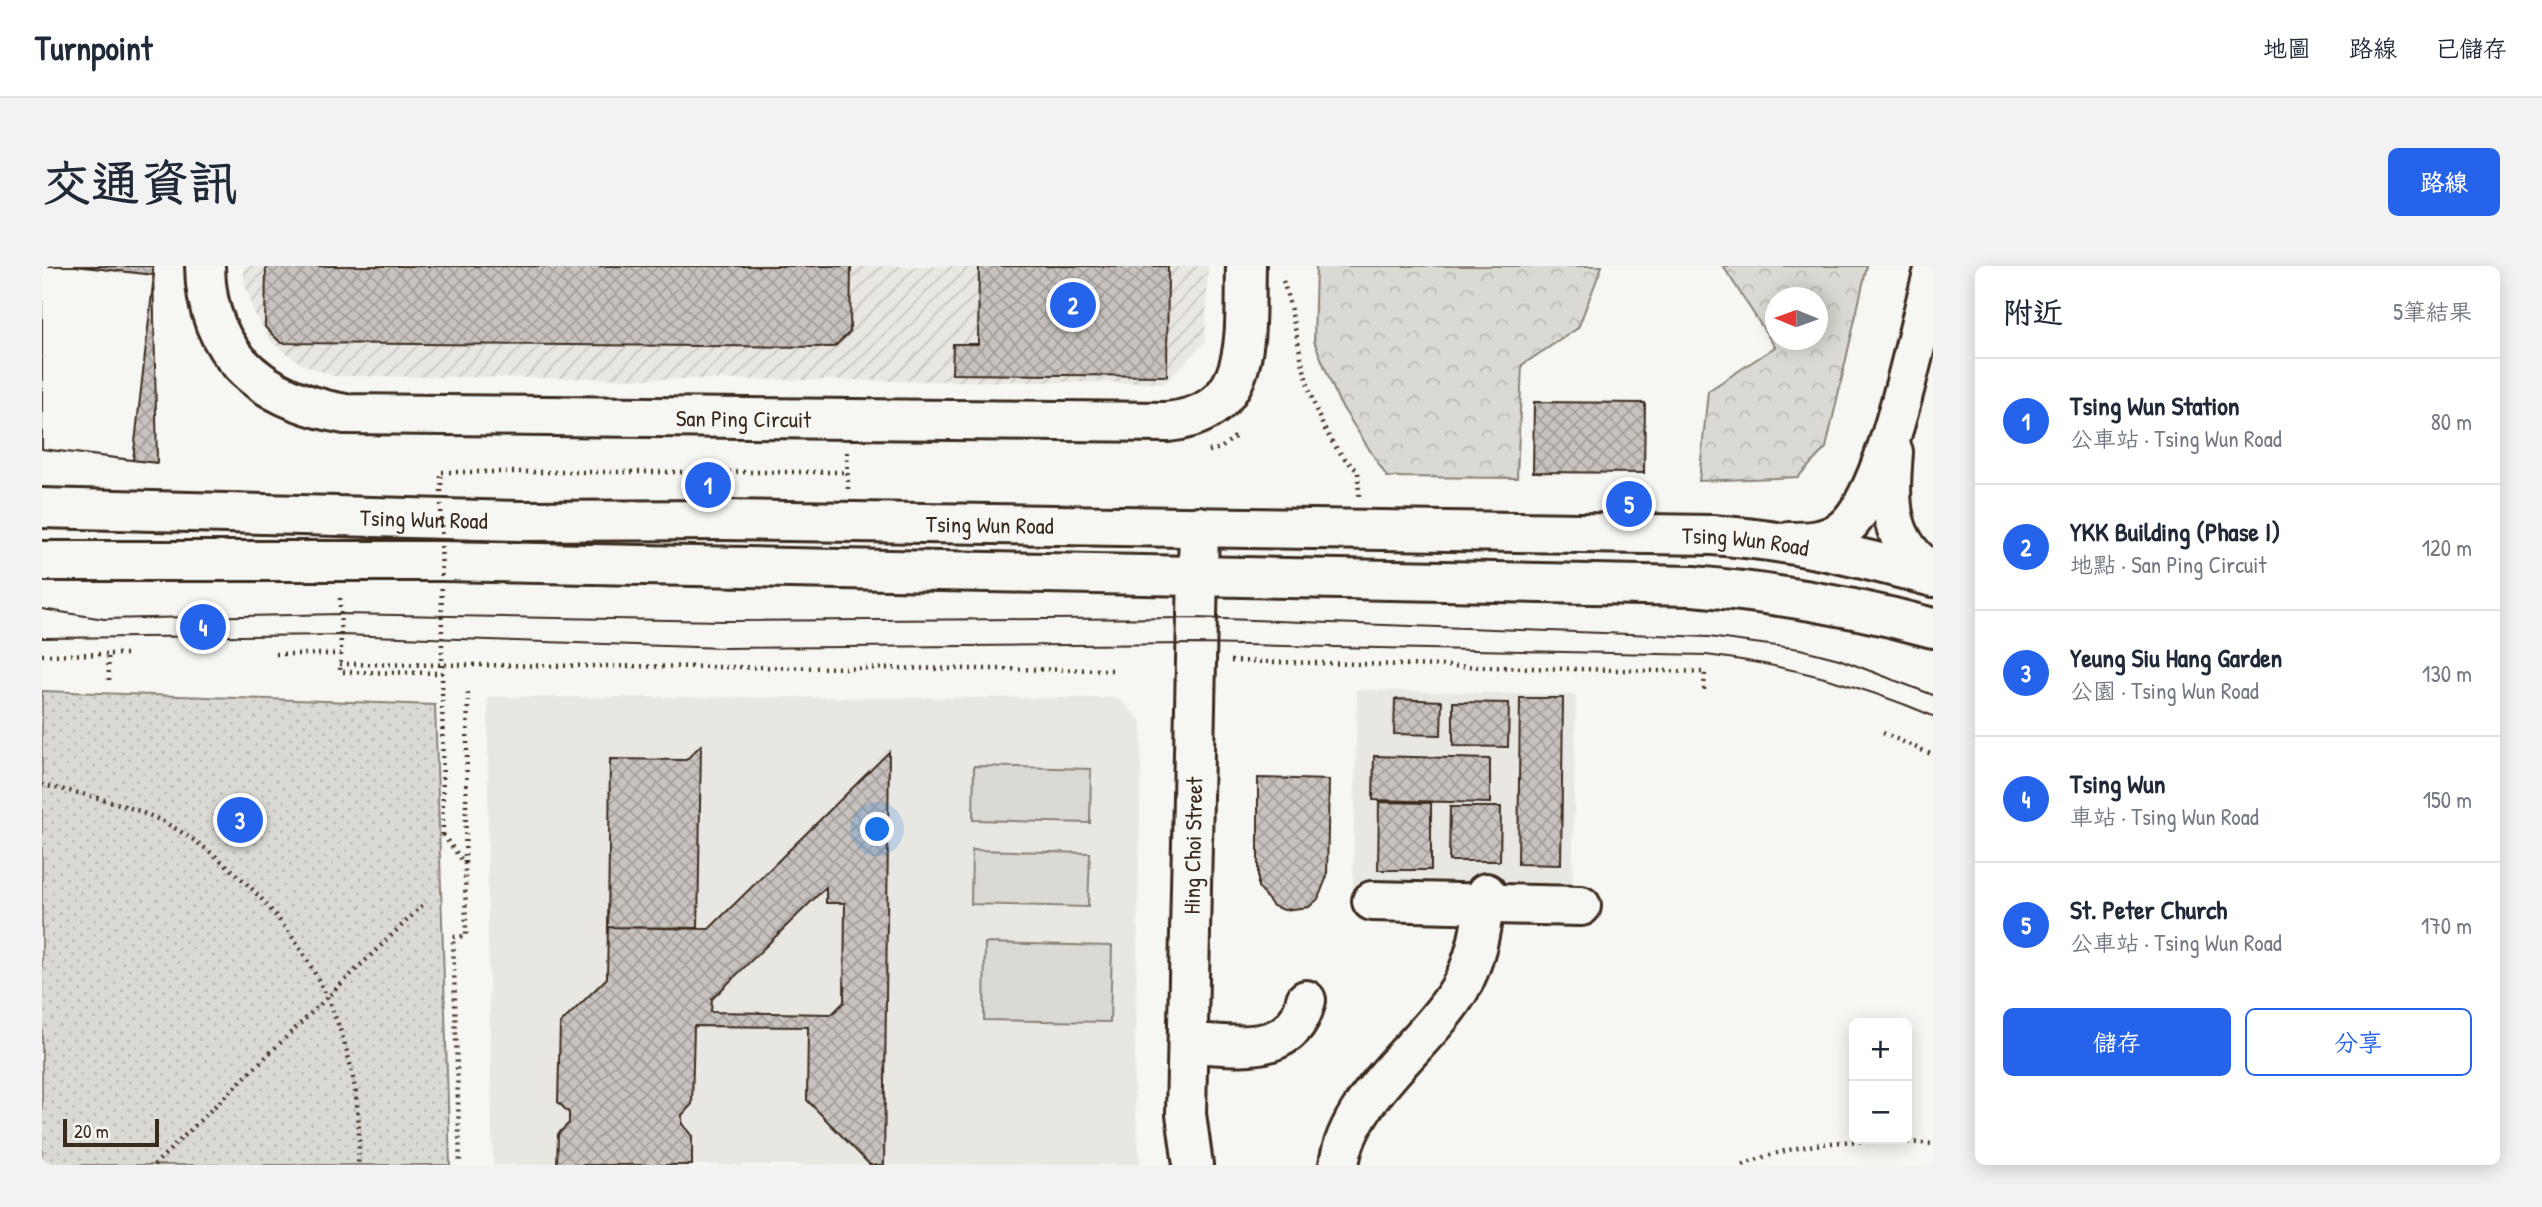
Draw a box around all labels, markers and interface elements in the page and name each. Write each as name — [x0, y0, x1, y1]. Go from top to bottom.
text: Turnpoint — [35, 26, 152, 70]
text: 地圖 — [2263, 32, 2311, 64]
text: 路線 — [2349, 32, 2397, 64]
text: 已儲存 — [2435, 32, 2507, 64]
button: 路線 — [2388, 148, 2500, 216]
text: 交通資訊 — [42, 149, 238, 215]
pin: 2 — [1050, 279, 1096, 331]
north arrow — [1765, 287, 1828, 350]
text: 附近 — [2003, 292, 2063, 332]
text: 5筆結果 — [2393, 296, 2472, 327]
text: Tsing Wun Station — [2070, 388, 2240, 423]
street label: San Ping Circuit — [676, 402, 812, 434]
text: 1 — [2022, 406, 2030, 437]
text: 80 m — [2431, 406, 2472, 437]
text: 公車站 · Tsing Wun Road — [2070, 423, 2282, 454]
pin: 1 — [685, 459, 731, 511]
pin: 5 — [1606, 478, 1652, 530]
street label: Tsing Wun Road — [360, 501, 488, 536]
street label: Tsing Wun Road — [926, 508, 1054, 540]
text: YKK Building (Phase I) — [2070, 514, 2280, 549]
street label: Tsing Wun Road — [1682, 519, 1811, 563]
text: 2 — [2021, 532, 2031, 563]
text: 120 m — [2422, 532, 2472, 563]
text: 地點 · San Ping Circuit — [2070, 549, 2266, 580]
pin: 4 — [180, 601, 226, 653]
text: Yeung Siu Hang Garden — [2070, 640, 2282, 675]
text: 3 — [2021, 658, 2031, 689]
text: 130 m — [2422, 658, 2472, 689]
text: 公園 · Tsing Wun Road — [2070, 675, 2259, 706]
text: Tsing Wun — [2070, 766, 2165, 801]
street label: Hing Choi Street — [1175, 775, 1209, 915]
text: 4 — [2022, 784, 2030, 815]
text: 150 m — [2423, 784, 2472, 815]
pin: 3 — [217, 794, 263, 846]
text: 車站 · Tsing Wun Road — [2070, 801, 2259, 832]
your location — [860, 812, 894, 846]
text: St. Peter Church — [2070, 892, 2227, 927]
text: 5 — [2021, 910, 2031, 941]
text: 170 m — [2421, 910, 2472, 941]
text: 公車站 · Tsing Wun Road — [2070, 927, 2282, 958]
button: 儲存 — [2003, 1008, 2231, 1076]
button: 分享 — [2245, 1008, 2472, 1076]
map controls — [1849, 1018, 1912, 1144]
button: + — [1849, 1018, 1912, 1081]
button: − — [1849, 1081, 1912, 1144]
scale bar — [63, 1116, 159, 1148]
text: 20 m — [74, 1118, 109, 1144]

